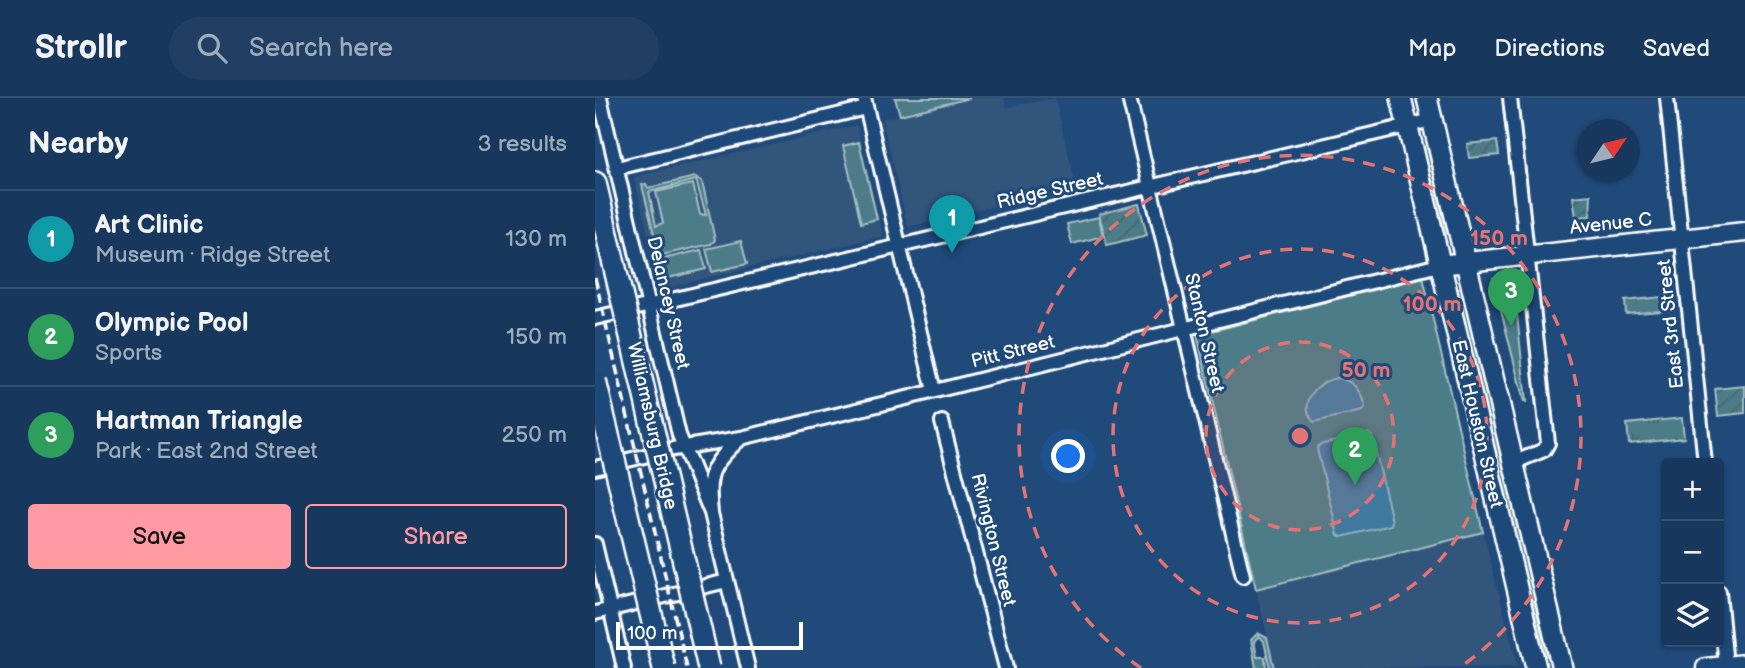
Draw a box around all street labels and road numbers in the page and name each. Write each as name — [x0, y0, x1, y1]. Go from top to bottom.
street label: Ridge Street — [995, 168, 1105, 214]
street label: Avenue C — [1569, 208, 1653, 240]
street label: Delancey Street — [642, 234, 695, 372]
street label: East 3rd Street — [1653, 258, 1689, 390]
street label: Stanton Street — [1179, 271, 1229, 395]
street label: Pitt Street — [969, 331, 1057, 373]
street label: East Houston Street — [1446, 338, 1508, 510]
street label: Williamsburg Bridge — [622, 340, 682, 512]
street label: Rivington Street — [965, 471, 1021, 609]

